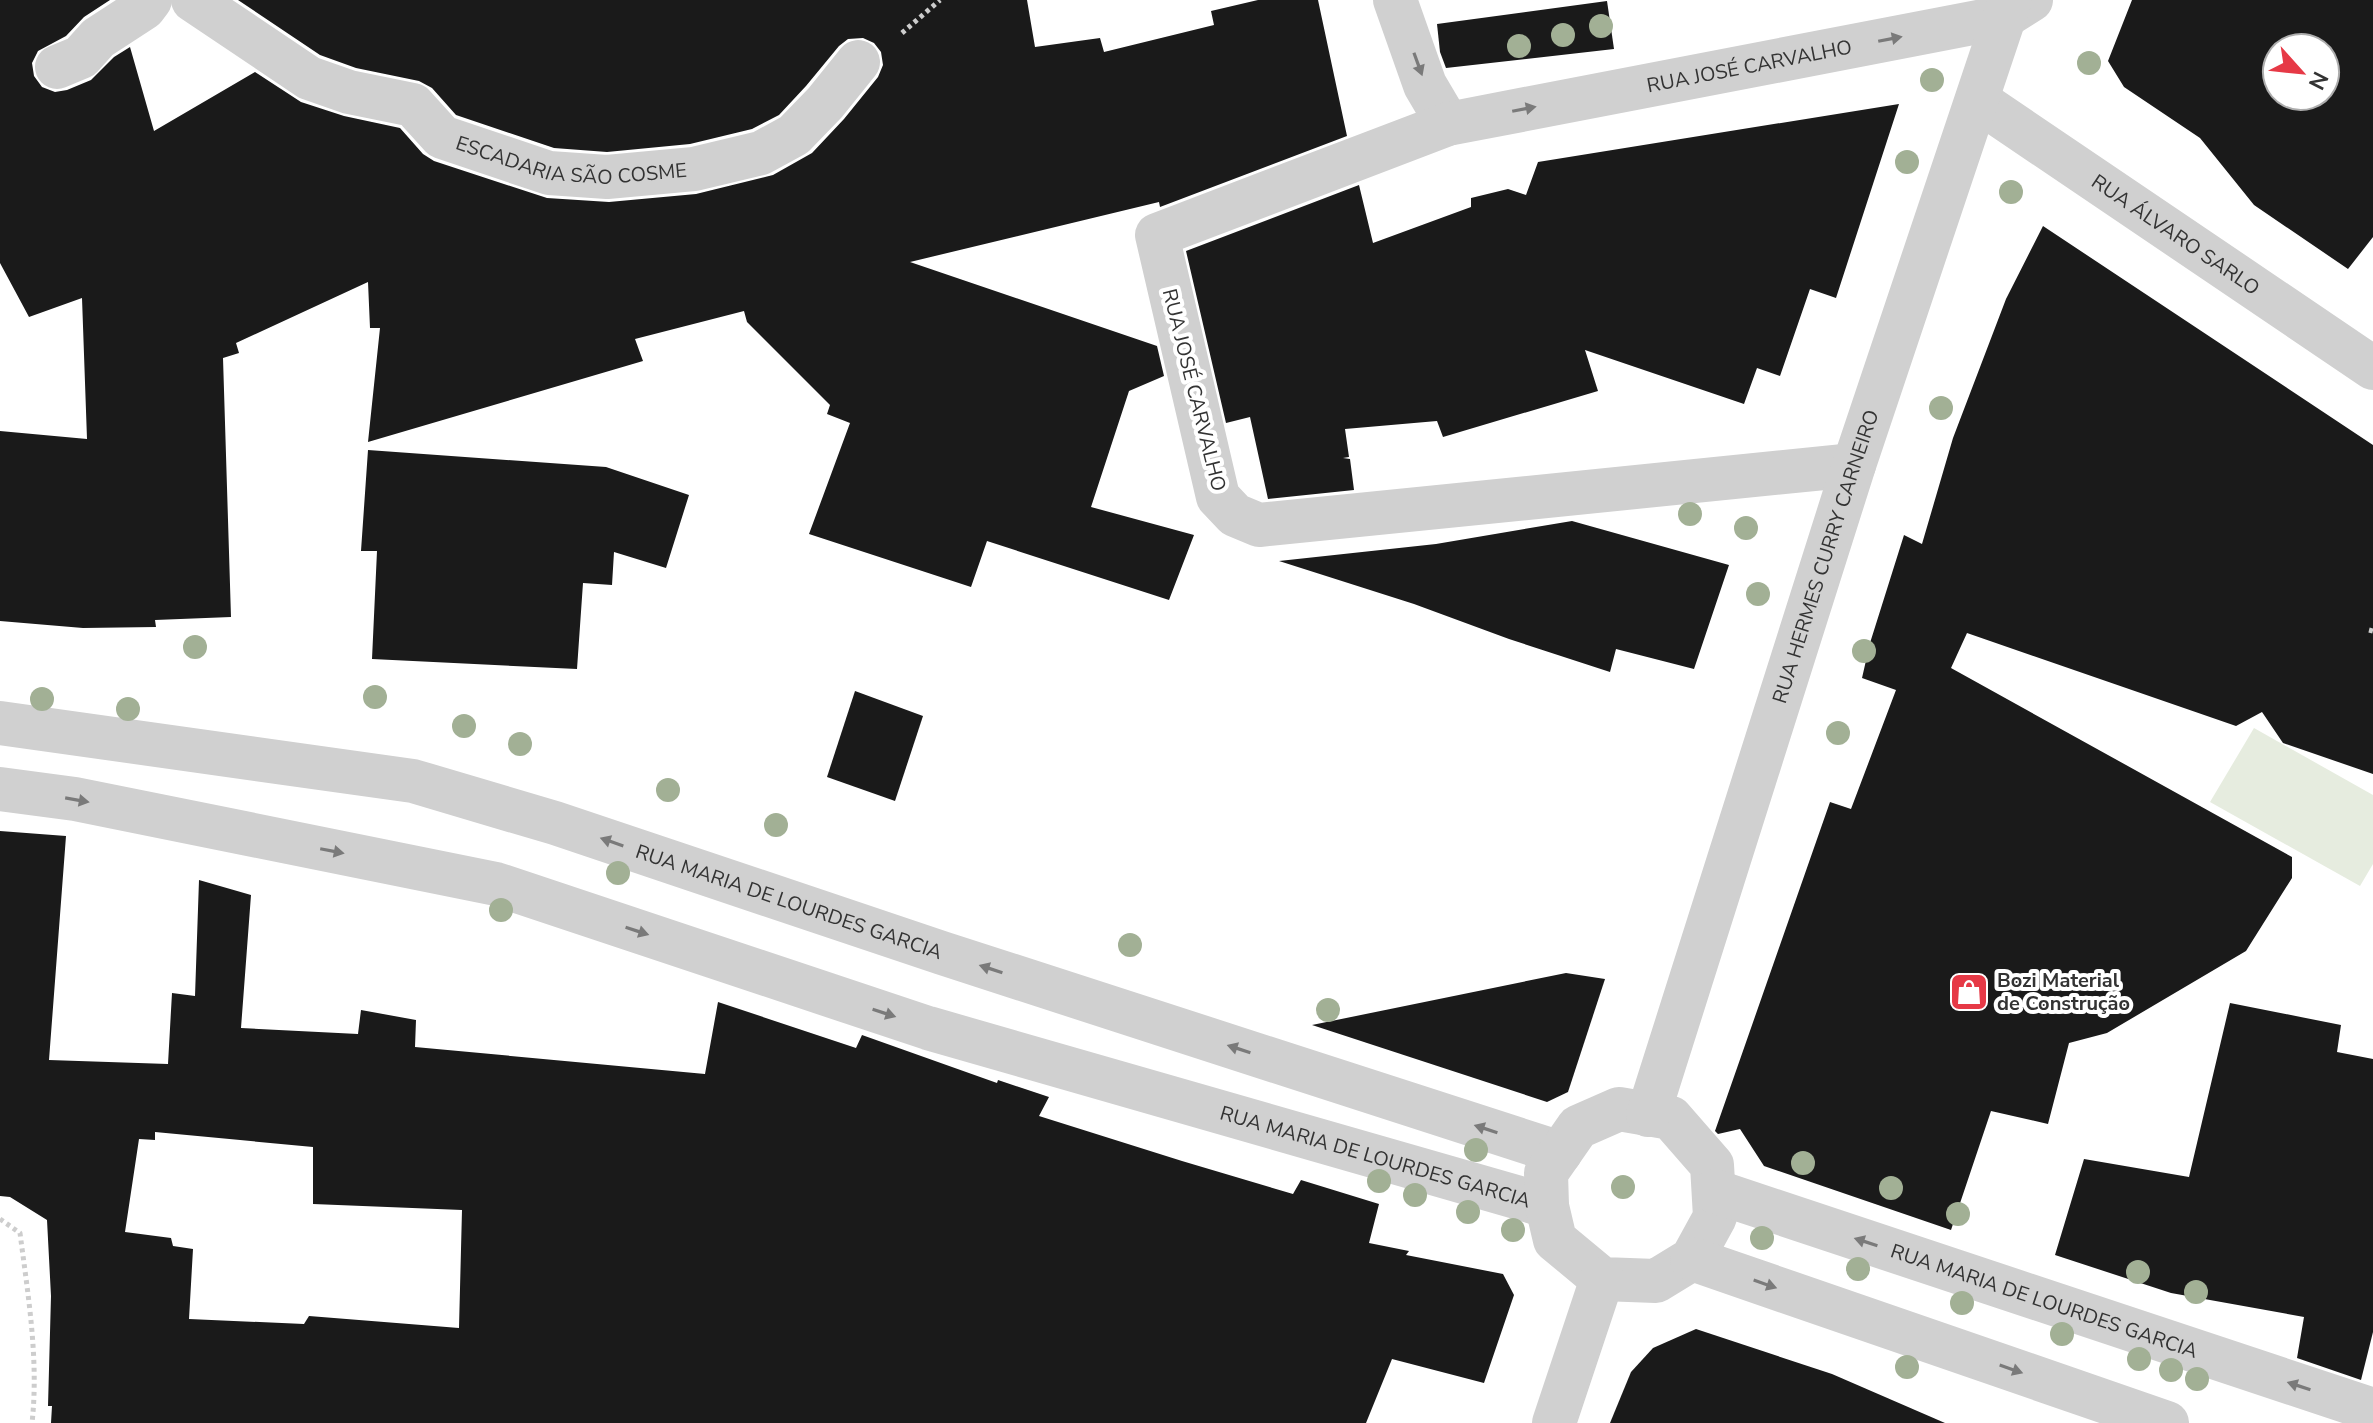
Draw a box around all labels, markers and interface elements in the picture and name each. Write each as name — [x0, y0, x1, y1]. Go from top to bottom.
north arrow — [2261, 32, 2341, 112]
street label: RUA JOSÉ CARVALHO — [1644, 33, 1854, 99]
one-way arrow — [1877, 33, 1902, 45]
one-way arrow — [1412, 52, 1424, 76]
text: N — [2301, 66, 2335, 95]
one-way arrow — [1512, 103, 1537, 115]
street label: ESCADARIA SÃO COSME — [452, 129, 688, 191]
street label: RUA ÁLVARO SARLO — [2086, 168, 2265, 301]
street label: RUA JOSÉ CARVALHO — [1156, 286, 1232, 494]
street label: RUA HERMES CURRY CARNEIRO — [1766, 406, 1885, 707]
one-way arrow — [65, 795, 90, 807]
one-way arrow — [600, 835, 624, 847]
street label: RUA MARIA DE LOURDES GARCIA — [632, 838, 946, 966]
one-way arrow — [320, 845, 345, 858]
one-way arrow — [626, 925, 650, 937]
one-way arrow — [979, 962, 1003, 974]
place label: Bozi Material de Construção — [1997, 967, 2130, 1017]
shop icon: Bozi Material de Construção — [1948, 971, 1990, 1013]
one-way arrow — [872, 1008, 896, 1020]
one-way arrow — [1226, 1042, 1250, 1054]
street label: RUA MARIA DE LOURDES GARCIA — [1217, 1099, 1534, 1214]
one-way arrow — [1474, 1122, 1498, 1135]
one-way arrow — [1854, 1235, 1878, 1247]
street label: RUA MARIA DE LOURDES GARCIA — [1887, 1237, 2202, 1364]
one-way arrow — [1754, 1279, 1778, 1291]
one-way arrow — [1999, 1364, 2023, 1376]
one-way arrow — [2287, 1379, 2311, 1391]

